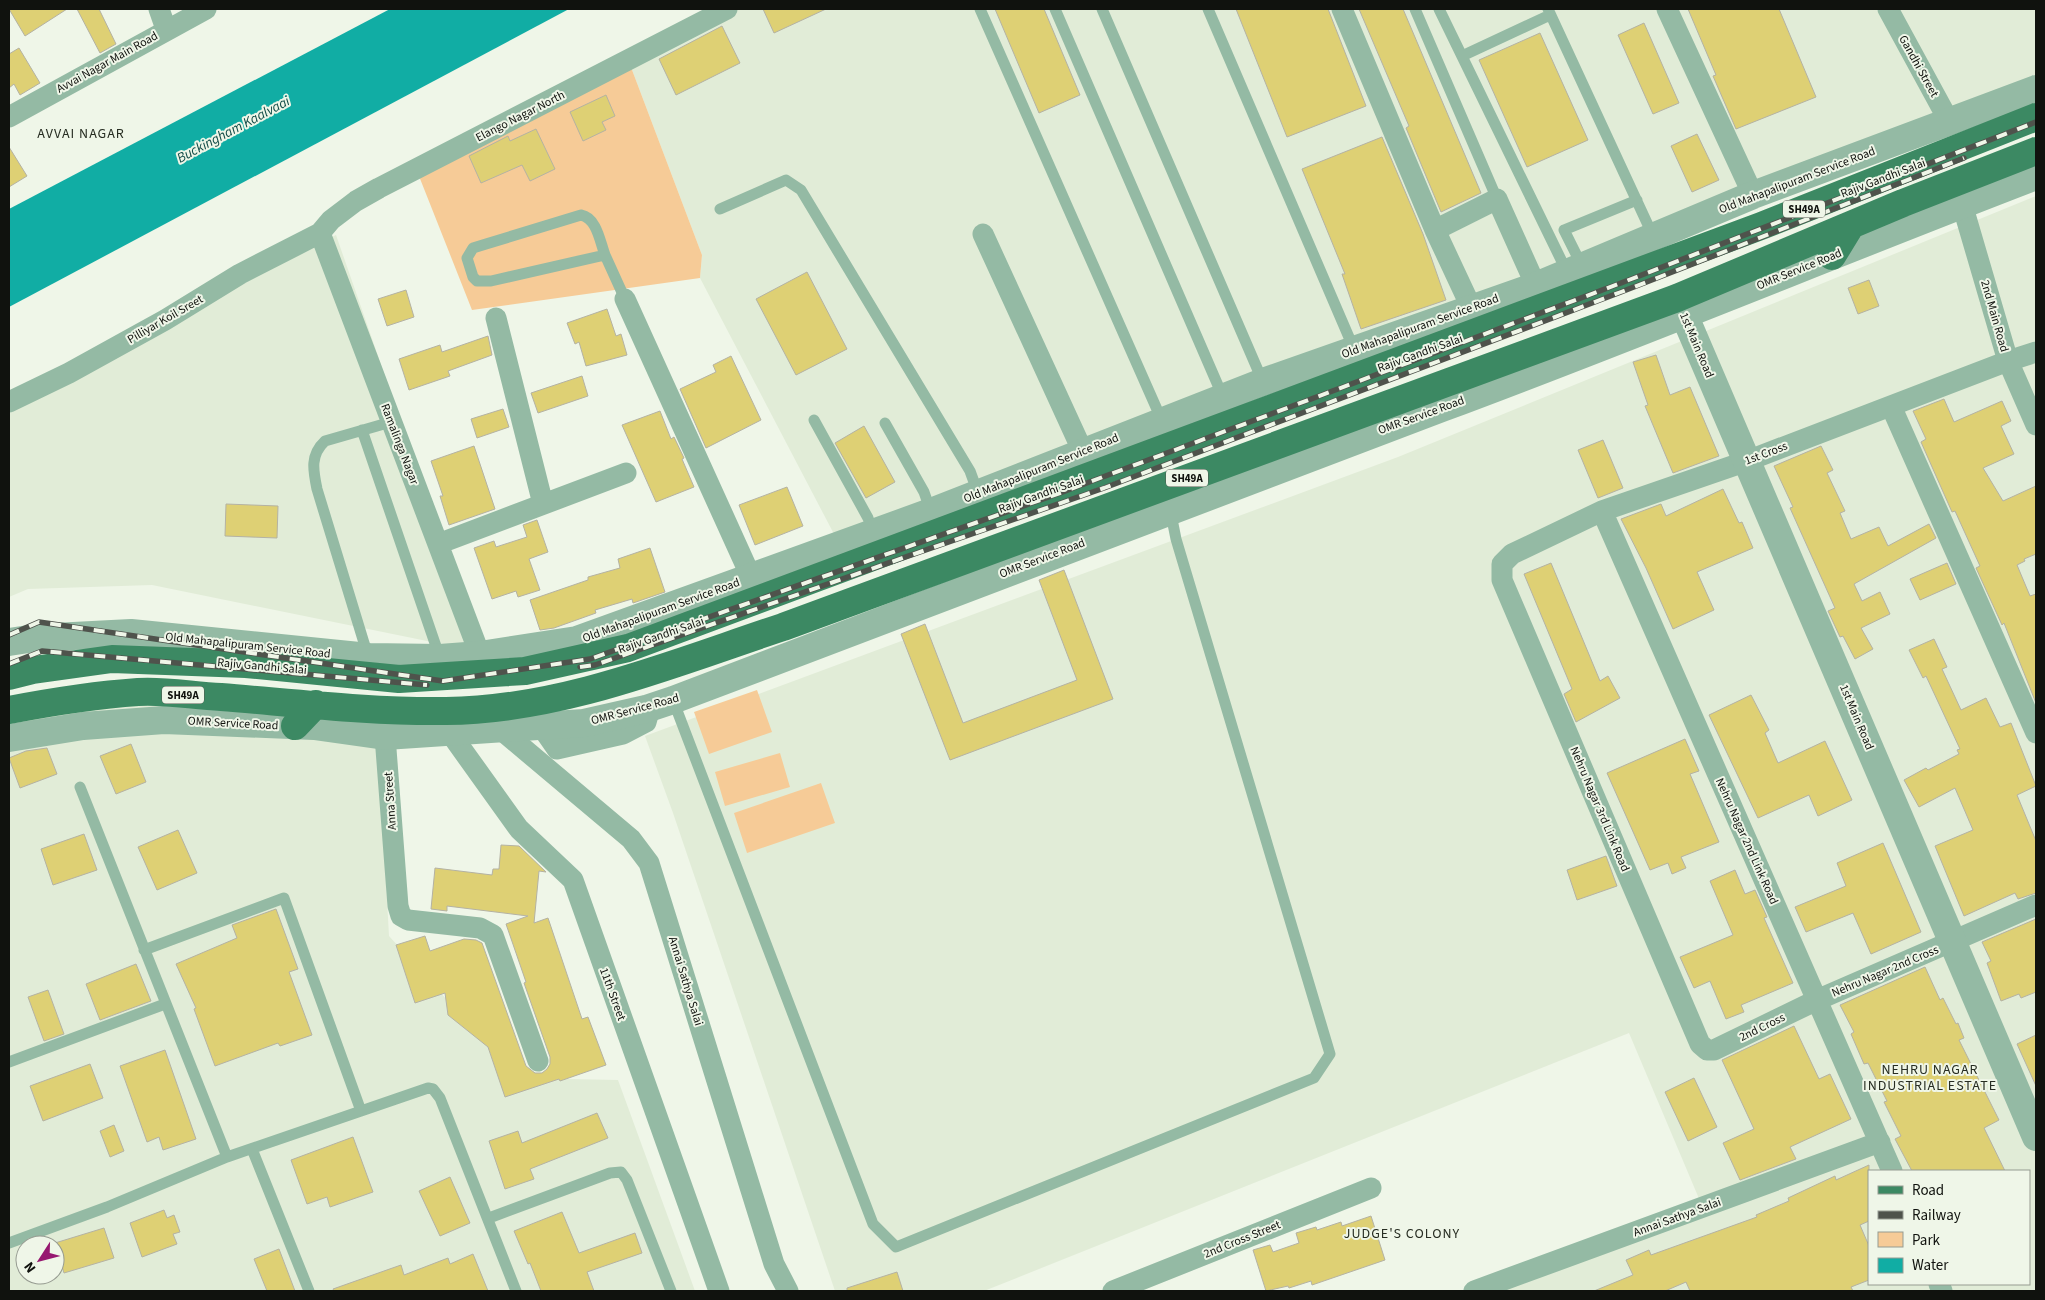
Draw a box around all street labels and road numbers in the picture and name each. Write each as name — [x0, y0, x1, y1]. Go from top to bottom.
street label: Avvai Nagar Main Road — [53, 27, 161, 97]
street label: Gandhi Street — [1894, 32, 1943, 100]
street label: Elango Nagar North — [473, 87, 568, 146]
street label: Old Mahapalipuram Service Road — [1717, 143, 1878, 218]
street label: Rajiv Gandhi Salai — [1838, 154, 1928, 202]
road number: SH49A — [1783, 200, 1825, 218]
street label: OMR Service Road — [1754, 245, 1844, 294]
street label: 2nd Main Road — [1976, 278, 2013, 354]
street label: Old Mahapalipuram Service Road — [1339, 290, 1501, 363]
street label: Pilliyar Koil Sreet — [124, 291, 206, 348]
street label: 1st Main Road — [1675, 310, 1718, 381]
street label: Rajiv Gandhi Salai — [1375, 330, 1465, 377]
street label: OMR Service Road — [1376, 392, 1467, 439]
street label: Ramalinga Nagar — [376, 401, 423, 488]
street label: Old Mahapalipuram Service Road — [961, 429, 1121, 507]
street label: 1st Cross — [1742, 438, 1790, 469]
road number: SH49A — [1166, 469, 1208, 486]
street label: Rajiv Gandhi Salai — [996, 471, 1086, 518]
street label: OMR Service Road — [997, 534, 1088, 583]
street label: Old Mahapalipuram Service Road — [580, 574, 742, 647]
street label: Rajiv Gandhi Salai — [616, 613, 706, 658]
street label: Old Mahapalipuram Service Road — [164, 628, 331, 663]
street label: Rajiv Gandhi Salai — [216, 654, 307, 679]
street label: 1st Main Road — [1835, 682, 1878, 753]
road number: SH49A — [162, 686, 204, 704]
street label: OMR Service Road — [589, 690, 681, 729]
street label: OMR Service Road — [187, 713, 279, 734]
street label: Nehru Nagar 3rd Link Road — [1566, 744, 1634, 874]
street label: Anna Street — [380, 771, 401, 831]
street label: Nehru Nagar 2nd Link Road — [1711, 775, 1782, 907]
street label: Annai Sathya Salai — [664, 935, 707, 1028]
street label: Nehru Nagar 2nd Cross — [1829, 941, 1941, 1002]
street label: 11th Street — [595, 965, 630, 1023]
street label: 2nd Cross — [1736, 1009, 1788, 1046]
street label: Annai Sathya Salai — [1631, 1194, 1723, 1241]
street label: 2nd Cross Street — [1201, 1216, 1283, 1263]

